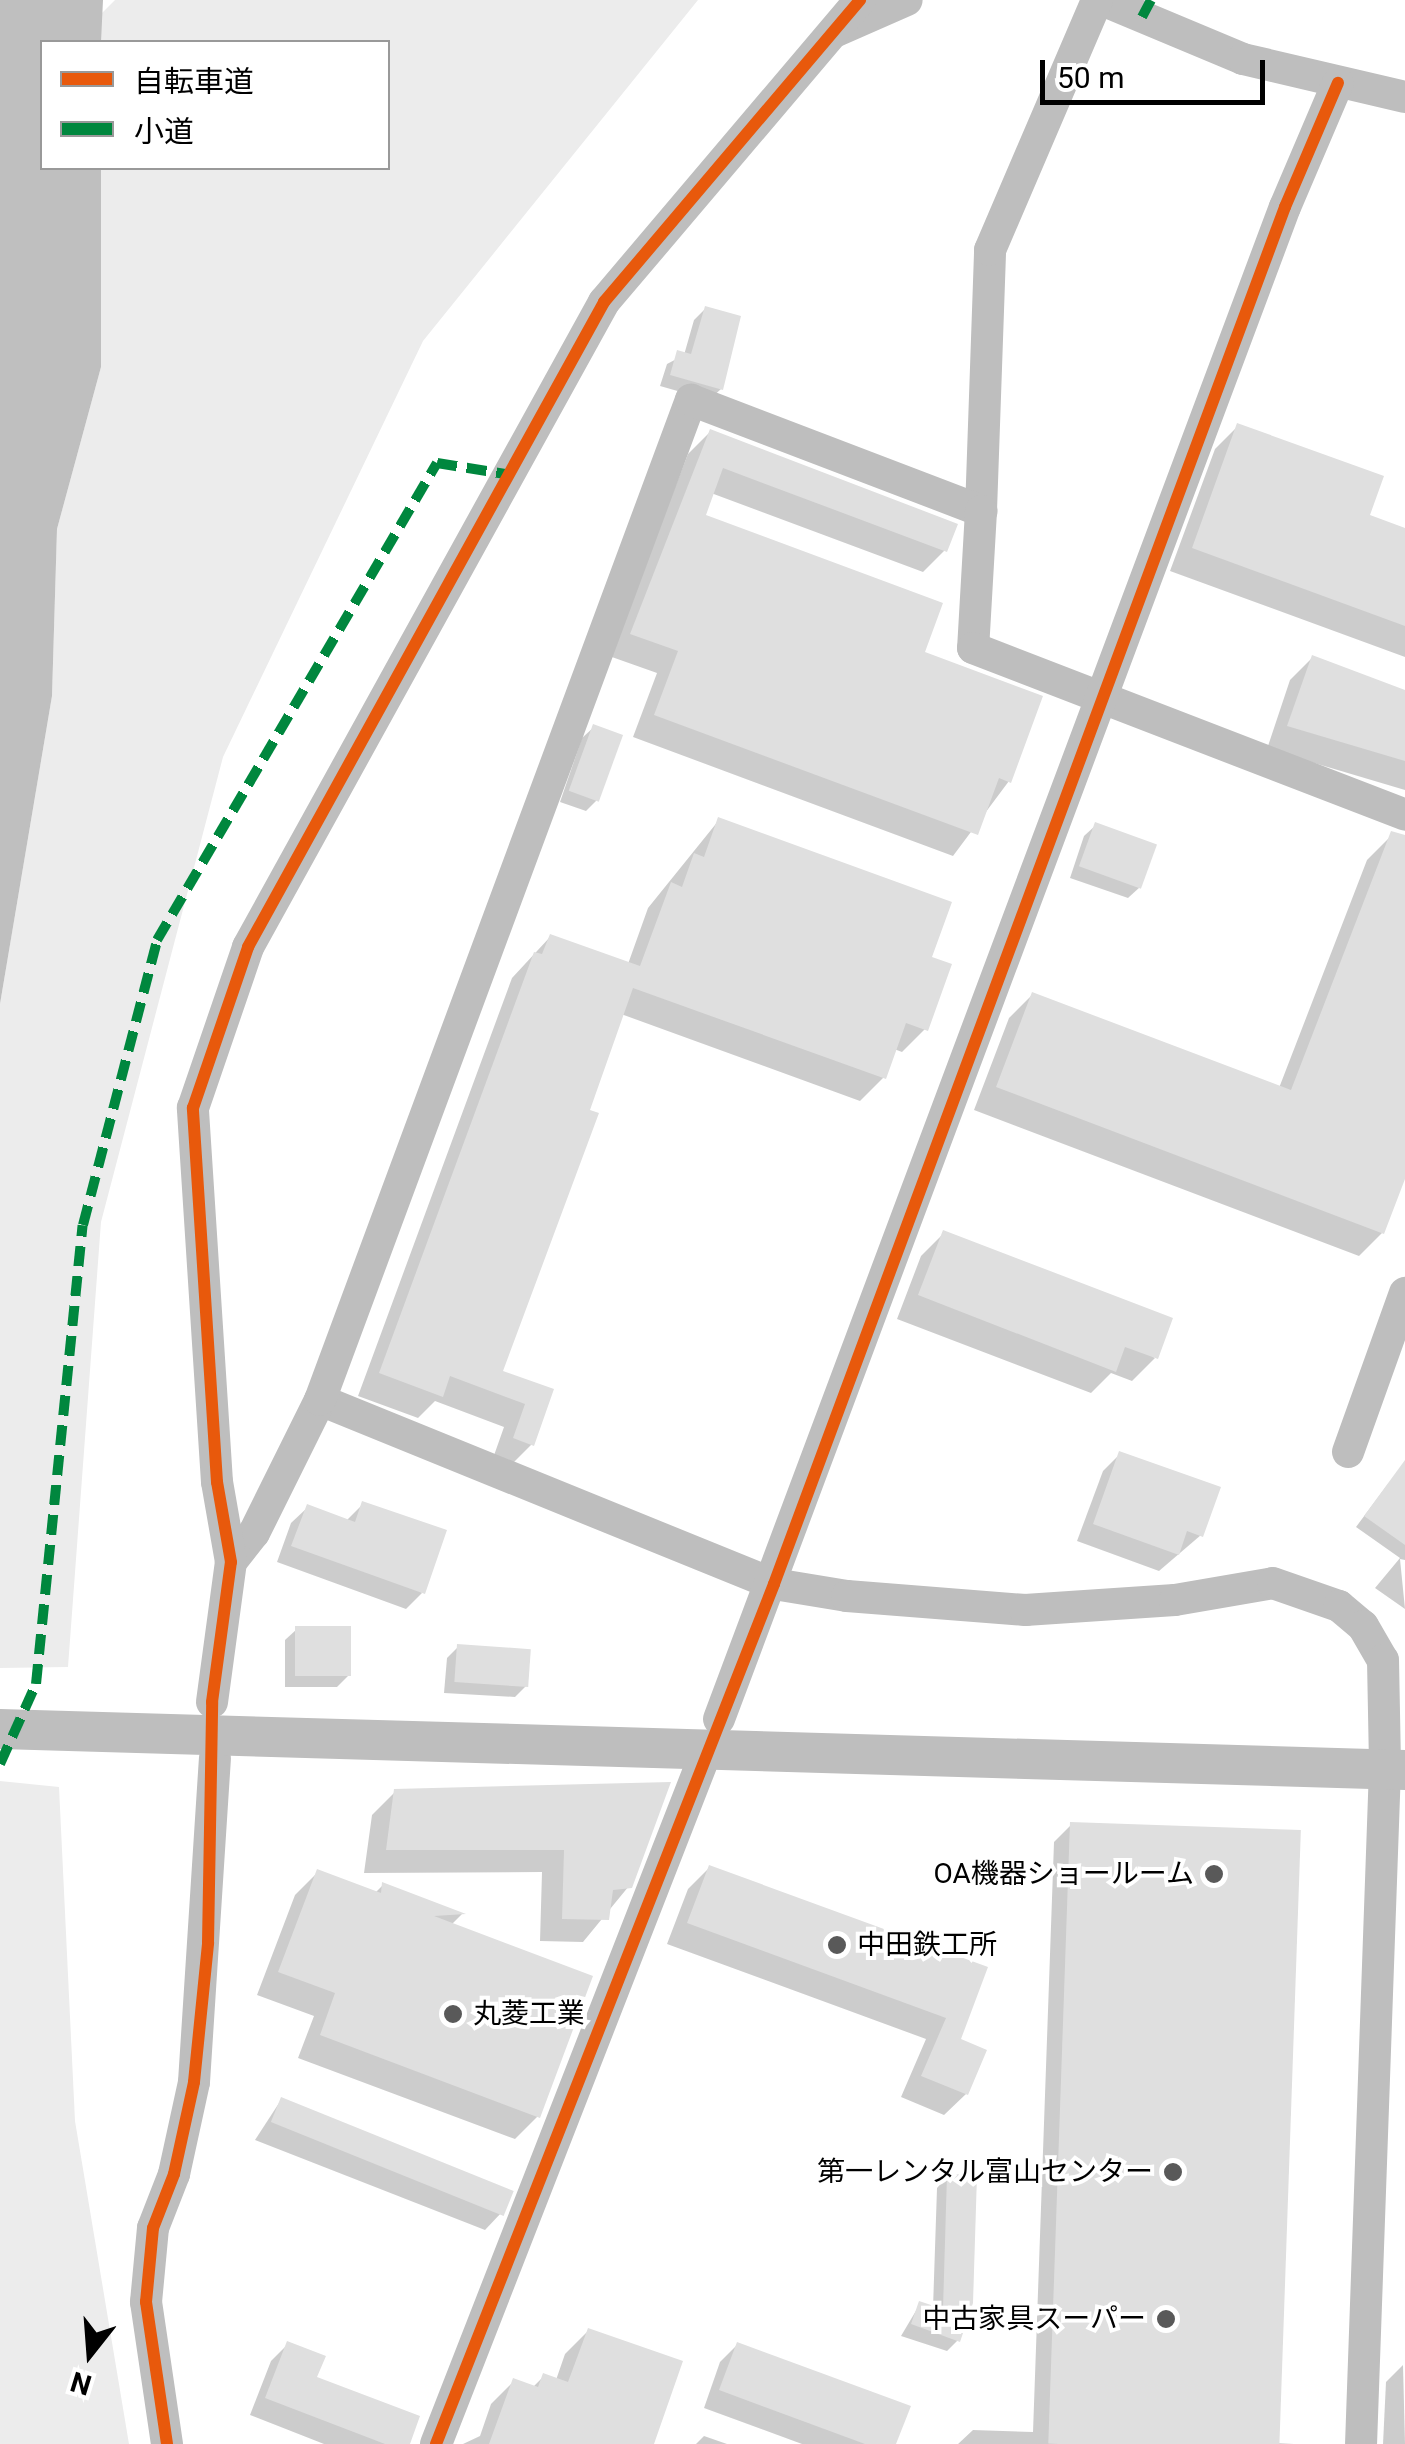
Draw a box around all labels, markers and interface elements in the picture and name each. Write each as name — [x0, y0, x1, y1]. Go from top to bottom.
legend — [40, 40, 390, 170]
scale bar — [1045, 40, 1270, 102]
text: 50 m — [1057, 60, 1124, 95]
text: 自転車道 — [134, 64, 254, 99]
text: 小道 — [134, 114, 194, 149]
place label: OA機器ショールーム — [933, 1857, 1194, 1891]
marker: OA機器ショールーム — [1203, 1863, 1225, 1885]
place label: 中田鉄工所 — [857, 1928, 997, 1962]
marker: 中田鉄工所 — [826, 1934, 848, 1956]
place label: 丸菱工業 — [473, 1997, 585, 2031]
marker: 丸菱工業 — [442, 2003, 464, 2025]
place label: 第一レンタル富山センター — [817, 2155, 1153, 2189]
marker: 第一レンタル富山センター — [1162, 2161, 1184, 2183]
place label: 中古家具スーパー — [922, 2302, 1146, 2336]
north arrow — [40, 2304, 140, 2404]
marker: 中古家具スーパー — [1155, 2308, 1177, 2330]
text: N — [67, 2365, 95, 2402]

